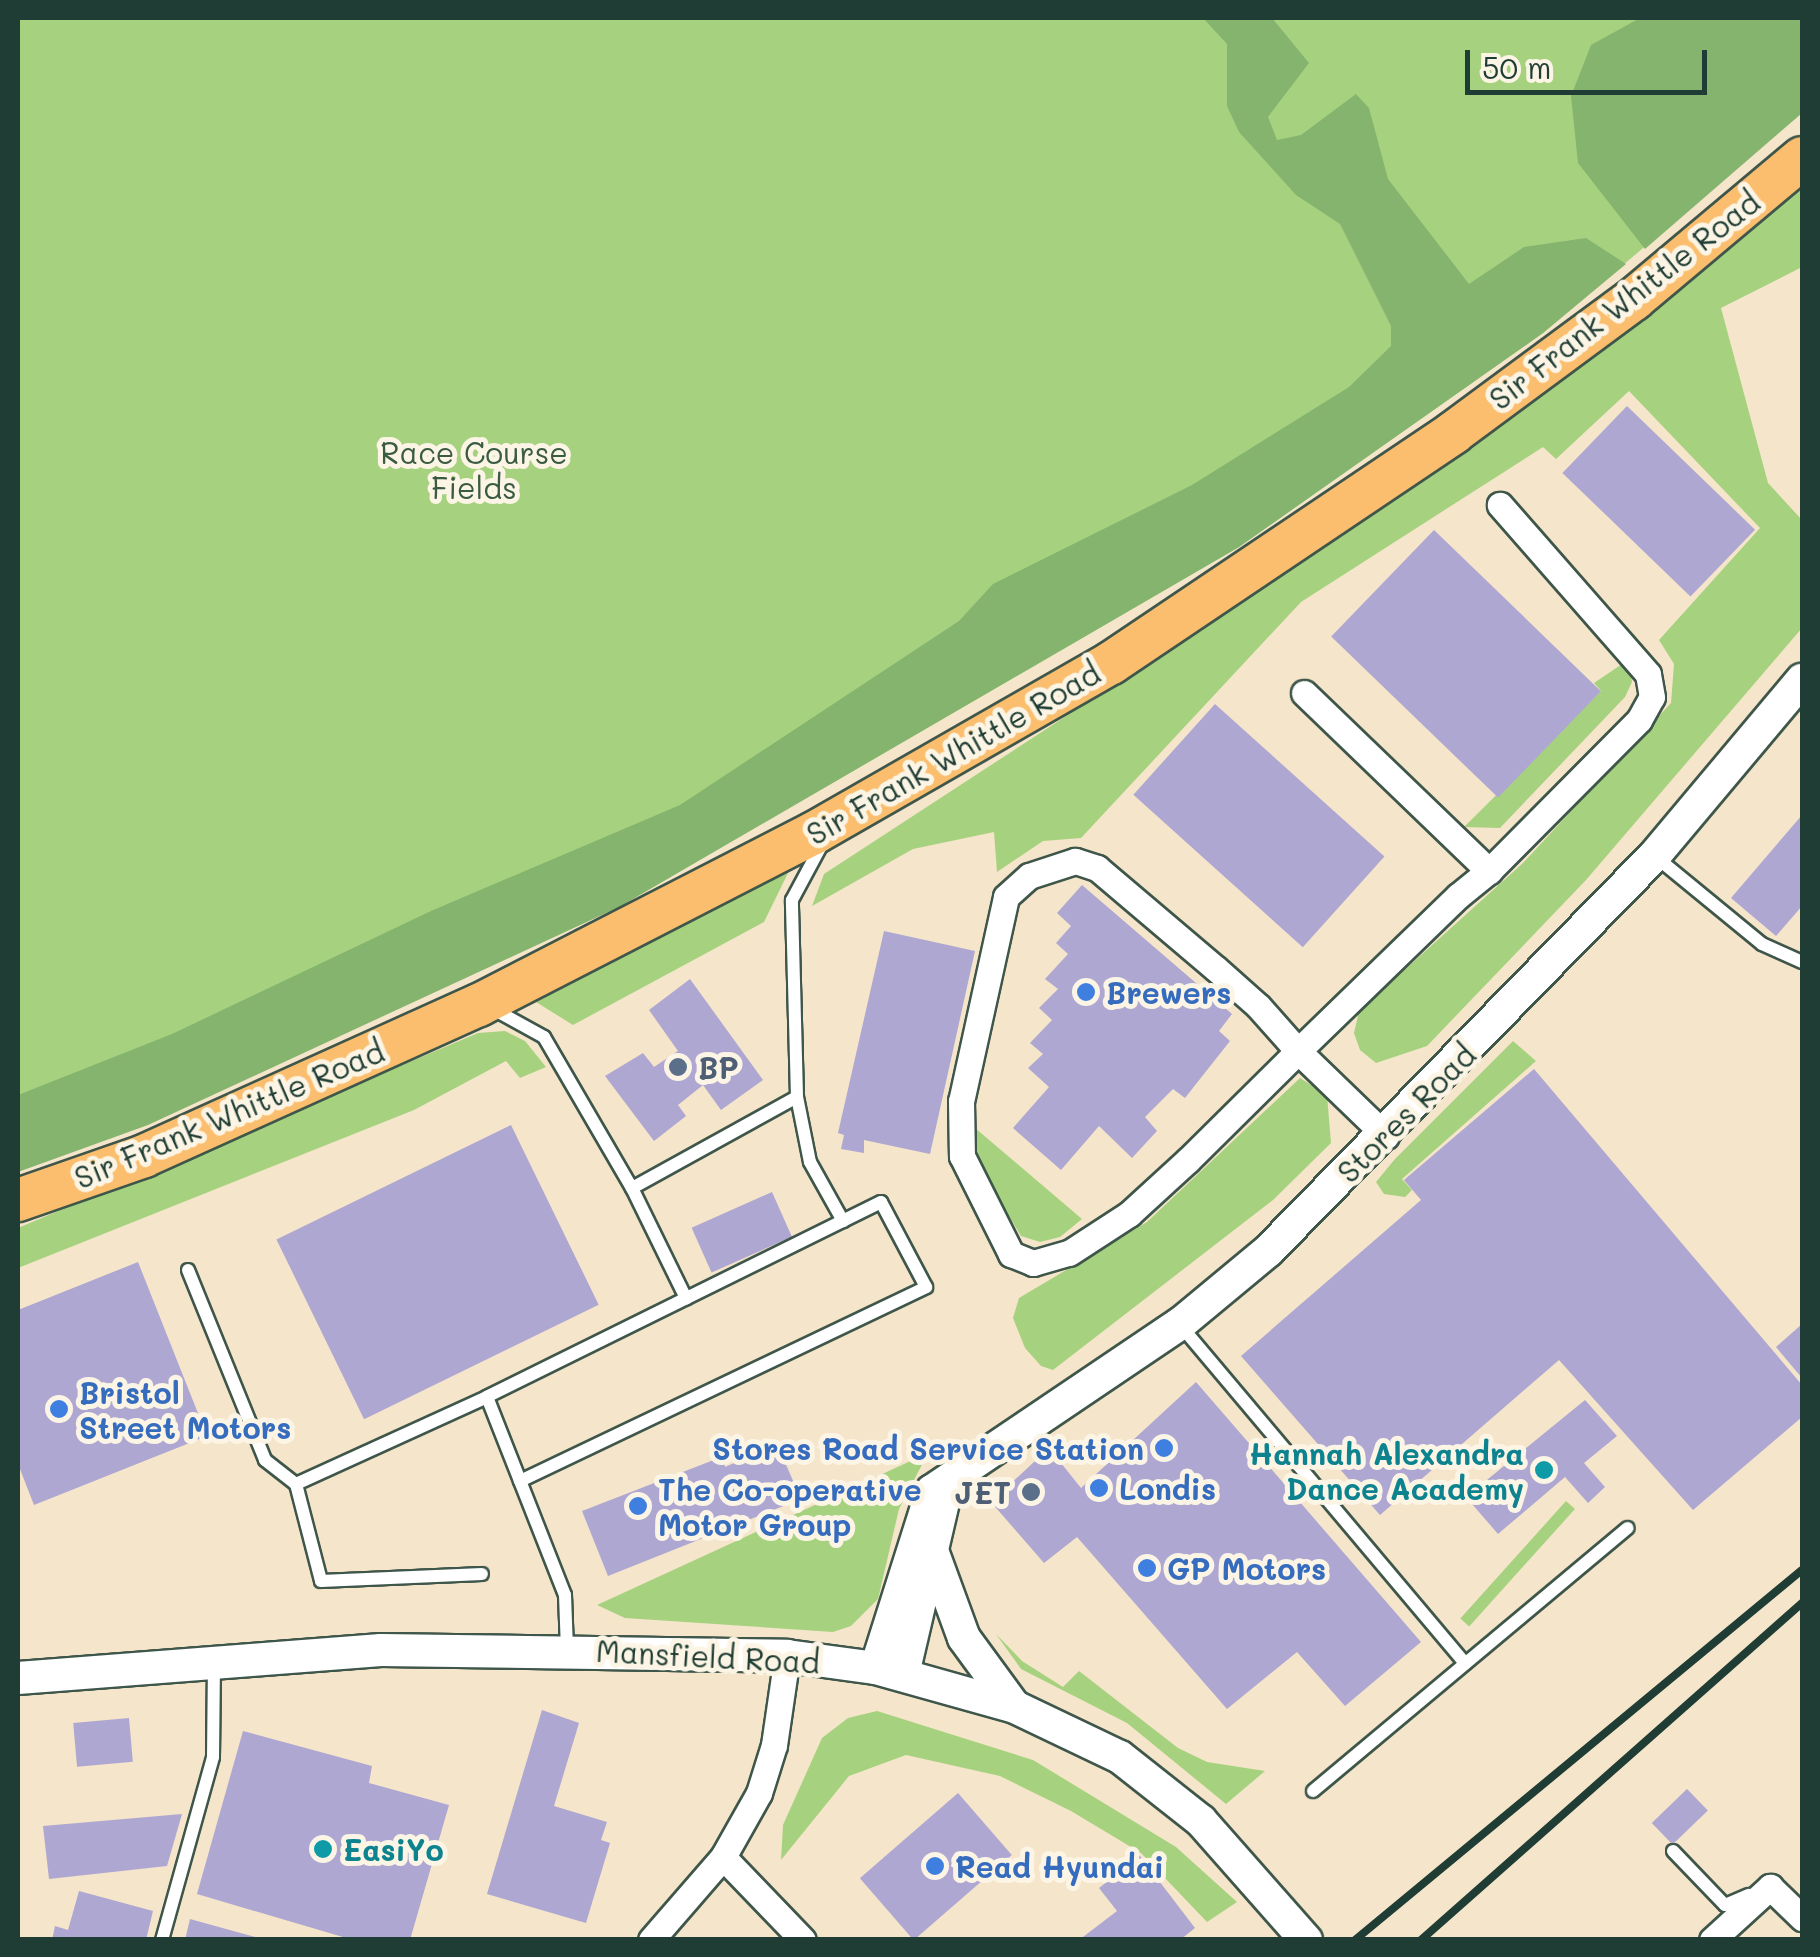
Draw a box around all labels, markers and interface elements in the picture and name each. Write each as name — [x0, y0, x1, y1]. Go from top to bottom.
scale bar — [1470, 30, 1712, 92]
text: 50 m — [1482, 47, 1552, 87]
street label: Sir Frank Whittle Road — [1482, 183, 1766, 417]
park label: Race Course Fields — [380, 434, 568, 504]
street label: Sir Frank Whittle Road — [800, 654, 1106, 852]
place label: Brewers — [1106, 974, 1231, 1010]
marker: Brewers — [1075, 981, 1097, 1003]
street label: Sir Frank Whittle Road — [69, 1032, 389, 1196]
street label: Stores Road — [1329, 1036, 1483, 1190]
place label: BP — [698, 1049, 739, 1085]
marker: BP — [667, 1056, 689, 1078]
place label: Bristol Street Motors — [79, 1374, 291, 1444]
marker: Bristol Street Motors — [48, 1398, 70, 1420]
place label: Stores Road Service Station — [712, 1430, 1144, 1466]
place label: Hannah Alexandra Dance Academy — [1249, 1435, 1524, 1506]
marker: Stores Road Service Station — [1153, 1437, 1175, 1459]
marker: Hannah Alexandra Dance Academy — [1533, 1459, 1555, 1481]
place label: Londis — [1119, 1470, 1216, 1506]
place label: The Co-operative Motor Group — [658, 1471, 922, 1542]
place label: JET — [954, 1474, 1011, 1510]
marker: Londis — [1088, 1477, 1110, 1499]
marker: JET — [1020, 1481, 1042, 1503]
marker: The Co-operative Motor Group — [627, 1495, 649, 1517]
place label: GP Motors — [1167, 1550, 1326, 1586]
marker: GP Motors — [1136, 1557, 1158, 1579]
street label: Mansfield Road — [595, 1632, 821, 1680]
place label: EasiYo — [343, 1831, 444, 1867]
marker: EasiYo — [312, 1838, 334, 1860]
place label: Read Hyundai — [955, 1848, 1164, 1884]
marker: Read Hyundai — [924, 1855, 946, 1877]

